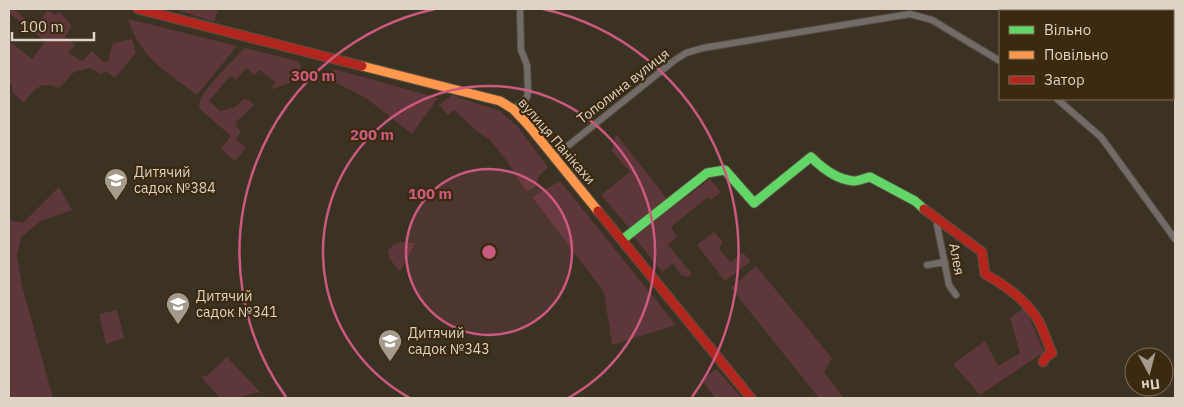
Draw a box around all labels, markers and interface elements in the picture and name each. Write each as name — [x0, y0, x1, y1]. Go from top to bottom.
scale bar — [12, 10, 95, 42]
legend — [999, 10, 1174, 100]
text: 100 m — [20, 17, 64, 36]
text: Вільно — [1044, 20, 1091, 39]
street label: Тополина вулиця — [573, 44, 673, 128]
text: Повільно — [1044, 45, 1108, 64]
text: 300 m — [291, 66, 335, 85]
text: Затор — [1044, 70, 1085, 89]
street label: вулиця Панікахи — [514, 94, 600, 188]
text: 200 m — [350, 125, 394, 144]
place label: Дитячий садок №384 — [134, 163, 216, 197]
school or university icon: Дитячий садок №384 — [103, 167, 129, 201]
text: 100 m — [408, 184, 452, 203]
street label: Алея — [945, 241, 969, 277]
centre of rings — [480, 243, 498, 261]
place label: Дитячий садок №341 — [196, 287, 278, 321]
school or university icon: Дитячий садок №341 — [165, 291, 191, 325]
place label: Дитячий садок №343 — [408, 324, 490, 358]
school or university icon: Дитячий садок №343 — [377, 328, 403, 362]
north arrow — [1124, 347, 1174, 397]
text: Пн — [1140, 375, 1161, 395]

